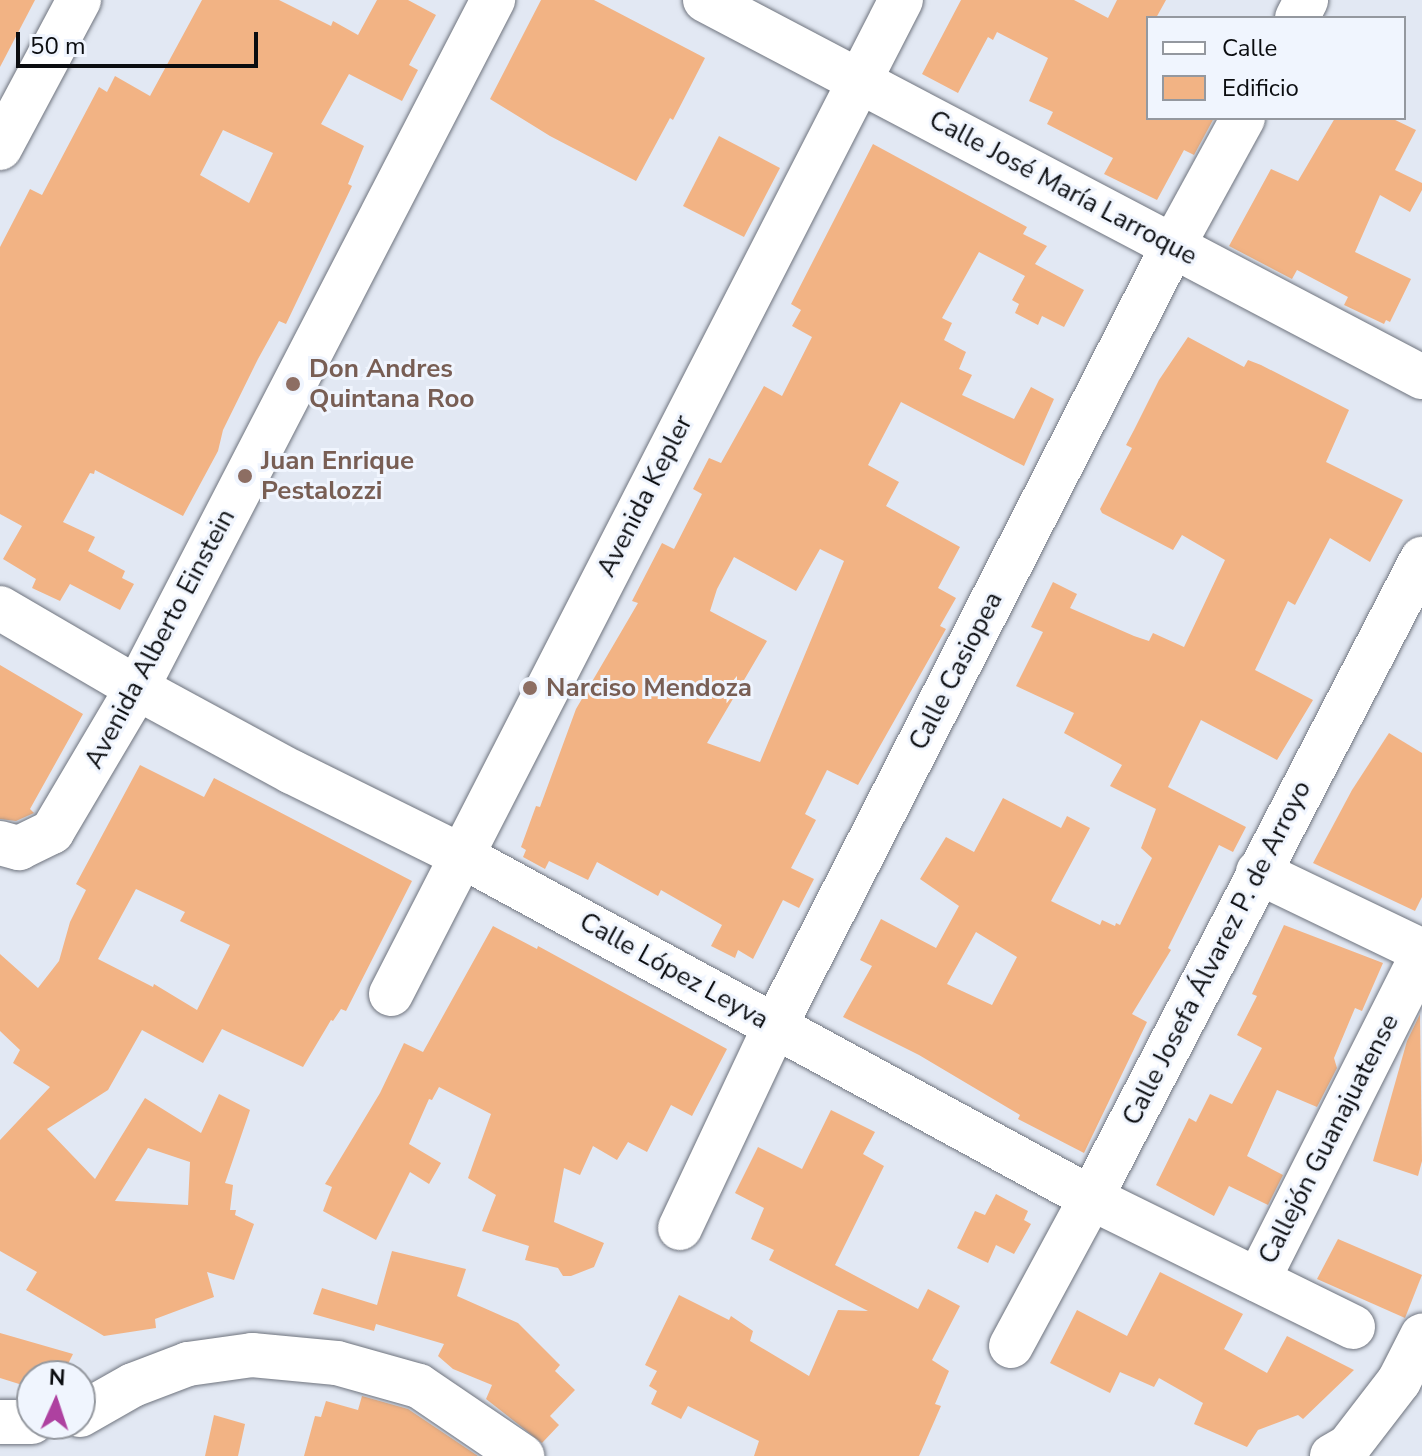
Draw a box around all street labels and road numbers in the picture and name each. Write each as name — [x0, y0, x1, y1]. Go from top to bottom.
street label: Calle José María Larroque — [924, 104, 1202, 272]
street label: Avenida Kepler — [591, 410, 699, 582]
street label: Avenida Alberto Einstein — [78, 504, 242, 774]
street label: Calle Casiopea — [903, 587, 1009, 755]
street label: Calle Josefa Álvarez P. de Arroyo — [1116, 776, 1318, 1130]
street label: Calle López Leyva — [574, 906, 774, 1036]
street label: Callejón Guanajuatense — [1252, 1009, 1406, 1269]

